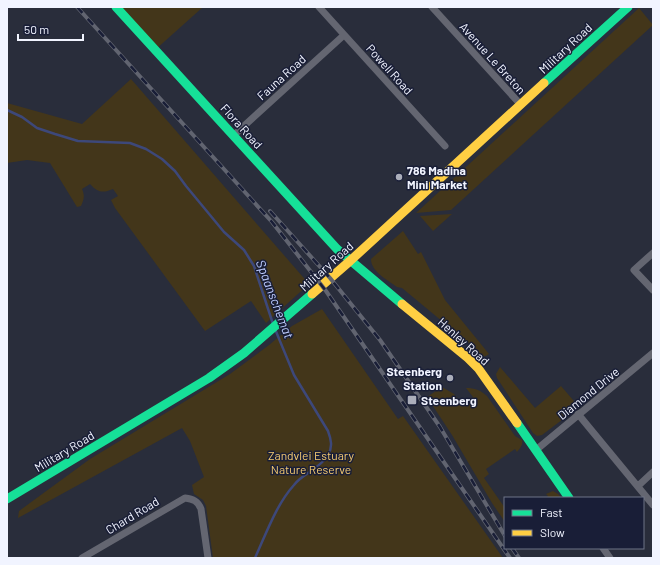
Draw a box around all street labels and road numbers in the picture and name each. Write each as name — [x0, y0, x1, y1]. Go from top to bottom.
street label: Avenue Le Breton — [457, 19, 529, 97]
street label: Military Road — [536, 20, 594, 76]
street label: Powell Road — [364, 41, 416, 97]
street label: Fauna Road — [254, 52, 308, 102]
street label: Flora Road — [218, 101, 266, 151]
street label: Military Road — [296, 238, 356, 294]
street label: Henley Road — [435, 314, 493, 368]
street label: Diamond Drive — [554, 364, 622, 422]
street label: Military Road — [32, 428, 96, 474]
street label: Chard Road — [103, 494, 161, 536]

